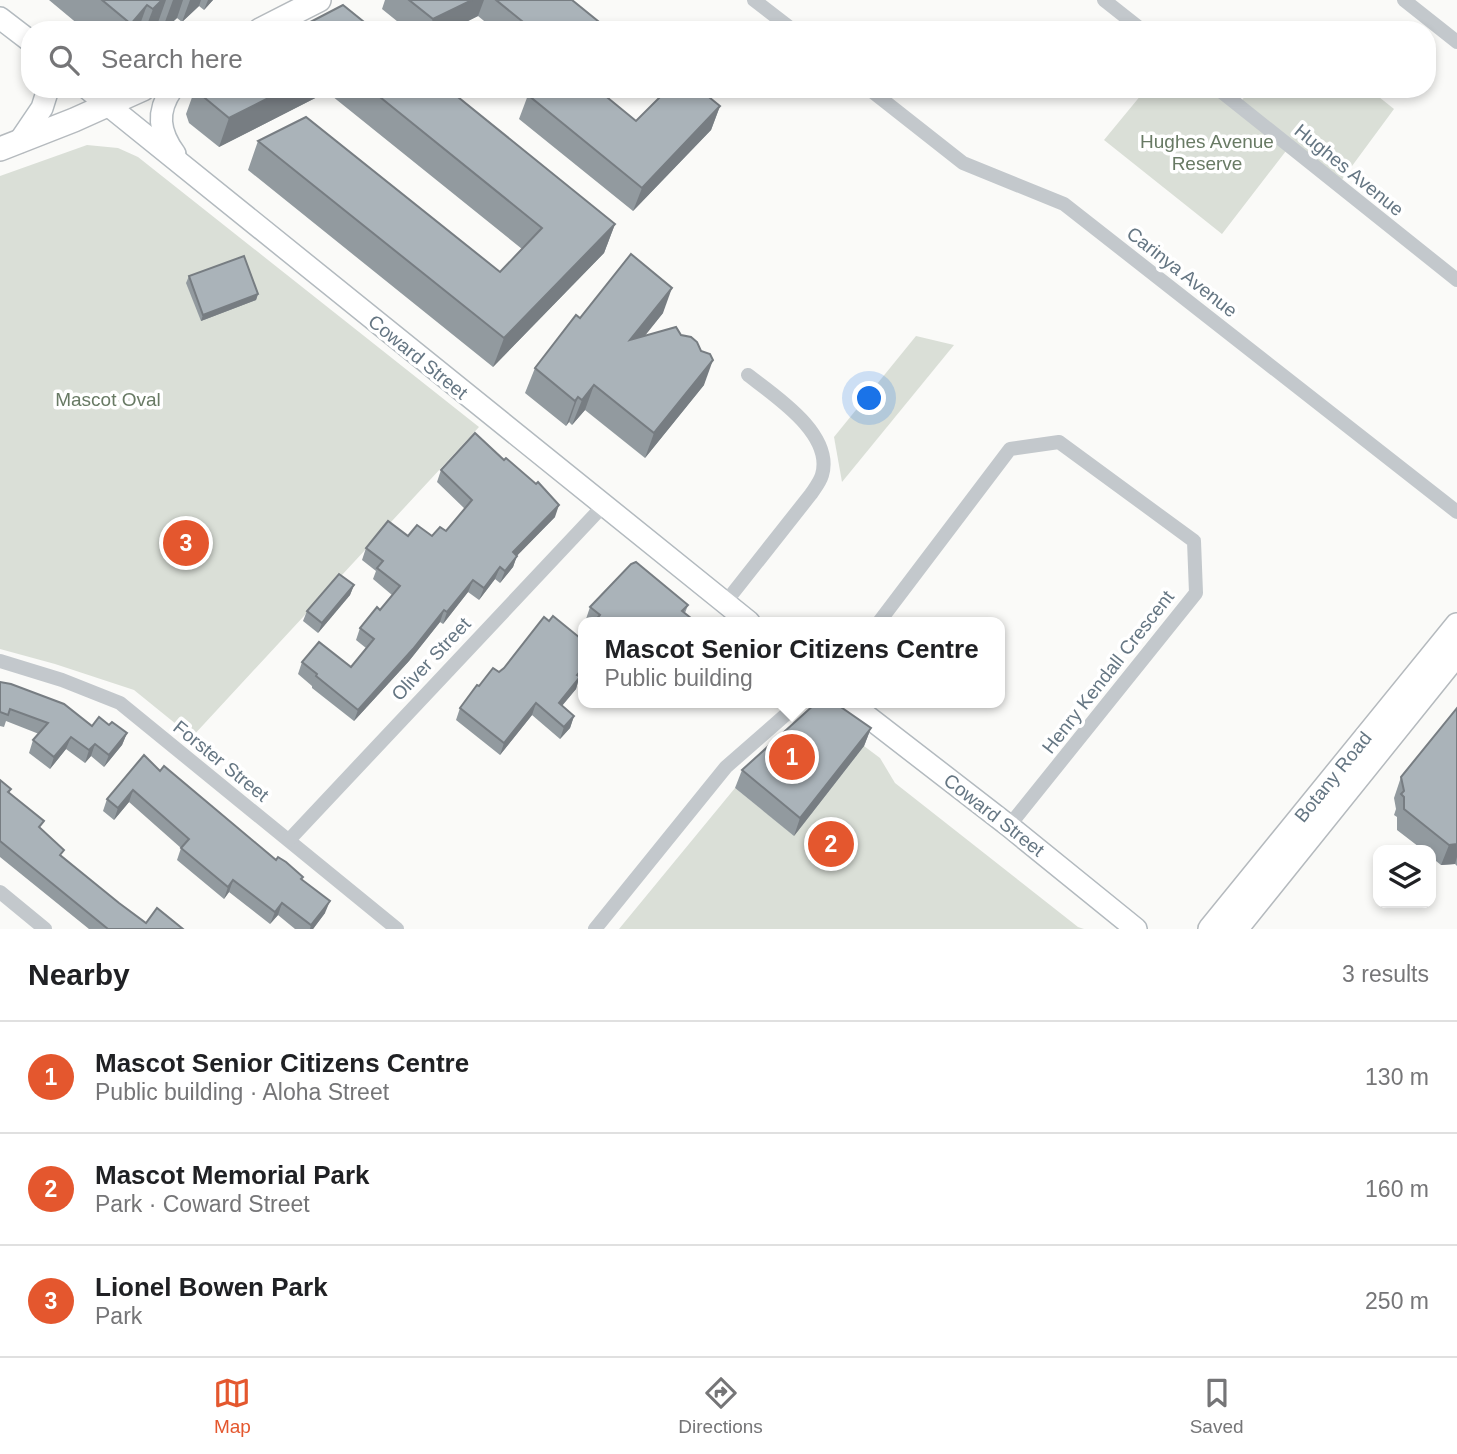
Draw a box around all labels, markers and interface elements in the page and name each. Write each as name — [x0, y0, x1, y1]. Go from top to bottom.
search box — [21, 21, 1436, 98]
icon: search — [45, 41, 83, 79]
text: Search here — [101, 44, 243, 74]
street label: Hughes Avenue — [1290, 120, 1408, 220]
park label: Hughes Avenue Reserve — [1140, 131, 1274, 174]
street label: Carinya Avenue — [1123, 223, 1241, 321]
street label: Coward Street — [364, 311, 472, 404]
your location — [852, 381, 886, 415]
park label: Mascot Oval — [55, 389, 161, 410]
pin: 3 — [163, 517, 209, 569]
street label: Henry Kendall Crescent — [1038, 586, 1178, 758]
street label: Oliver Street — [387, 613, 475, 705]
popup — [578, 617, 1005, 708]
text: Mascot Senior Citizens Centre — [604, 634, 979, 664]
text: Public building — [604, 665, 753, 691]
street label: Forster Street — [169, 716, 273, 806]
street label: Botany Road — [1290, 728, 1376, 826]
pin: 1 — [769, 731, 815, 783]
street label: Coward Street — [940, 769, 1049, 861]
pin: 2 — [808, 818, 854, 870]
map controls — [1373, 845, 1436, 908]
button: layers — [1373, 845, 1436, 908]
text: Nearby — [28, 958, 130, 991]
text: 3 results — [1342, 961, 1429, 987]
text: Mascot Senior Citizens Centre — [95, 1048, 469, 1078]
text: 1 — [45, 1064, 57, 1090]
text: 130 m — [1365, 1064, 1429, 1090]
text: Public building · Aloha Street — [95, 1079, 389, 1105]
text: Mascot Memorial Park — [95, 1160, 370, 1190]
text: 2 — [45, 1176, 57, 1202]
text: 160 m — [1365, 1176, 1429, 1202]
text: Park · Coward Street — [95, 1191, 310, 1217]
text: Lionel Bowen Park — [95, 1272, 328, 1302]
text: 3 — [45, 1288, 57, 1314]
text: 250 m — [1365, 1288, 1429, 1314]
text: Park — [95, 1303, 142, 1329]
tab: Map — [213, 1374, 251, 1438]
tab: Directions — [678, 1374, 763, 1438]
tab: Saved — [1190, 1374, 1244, 1438]

